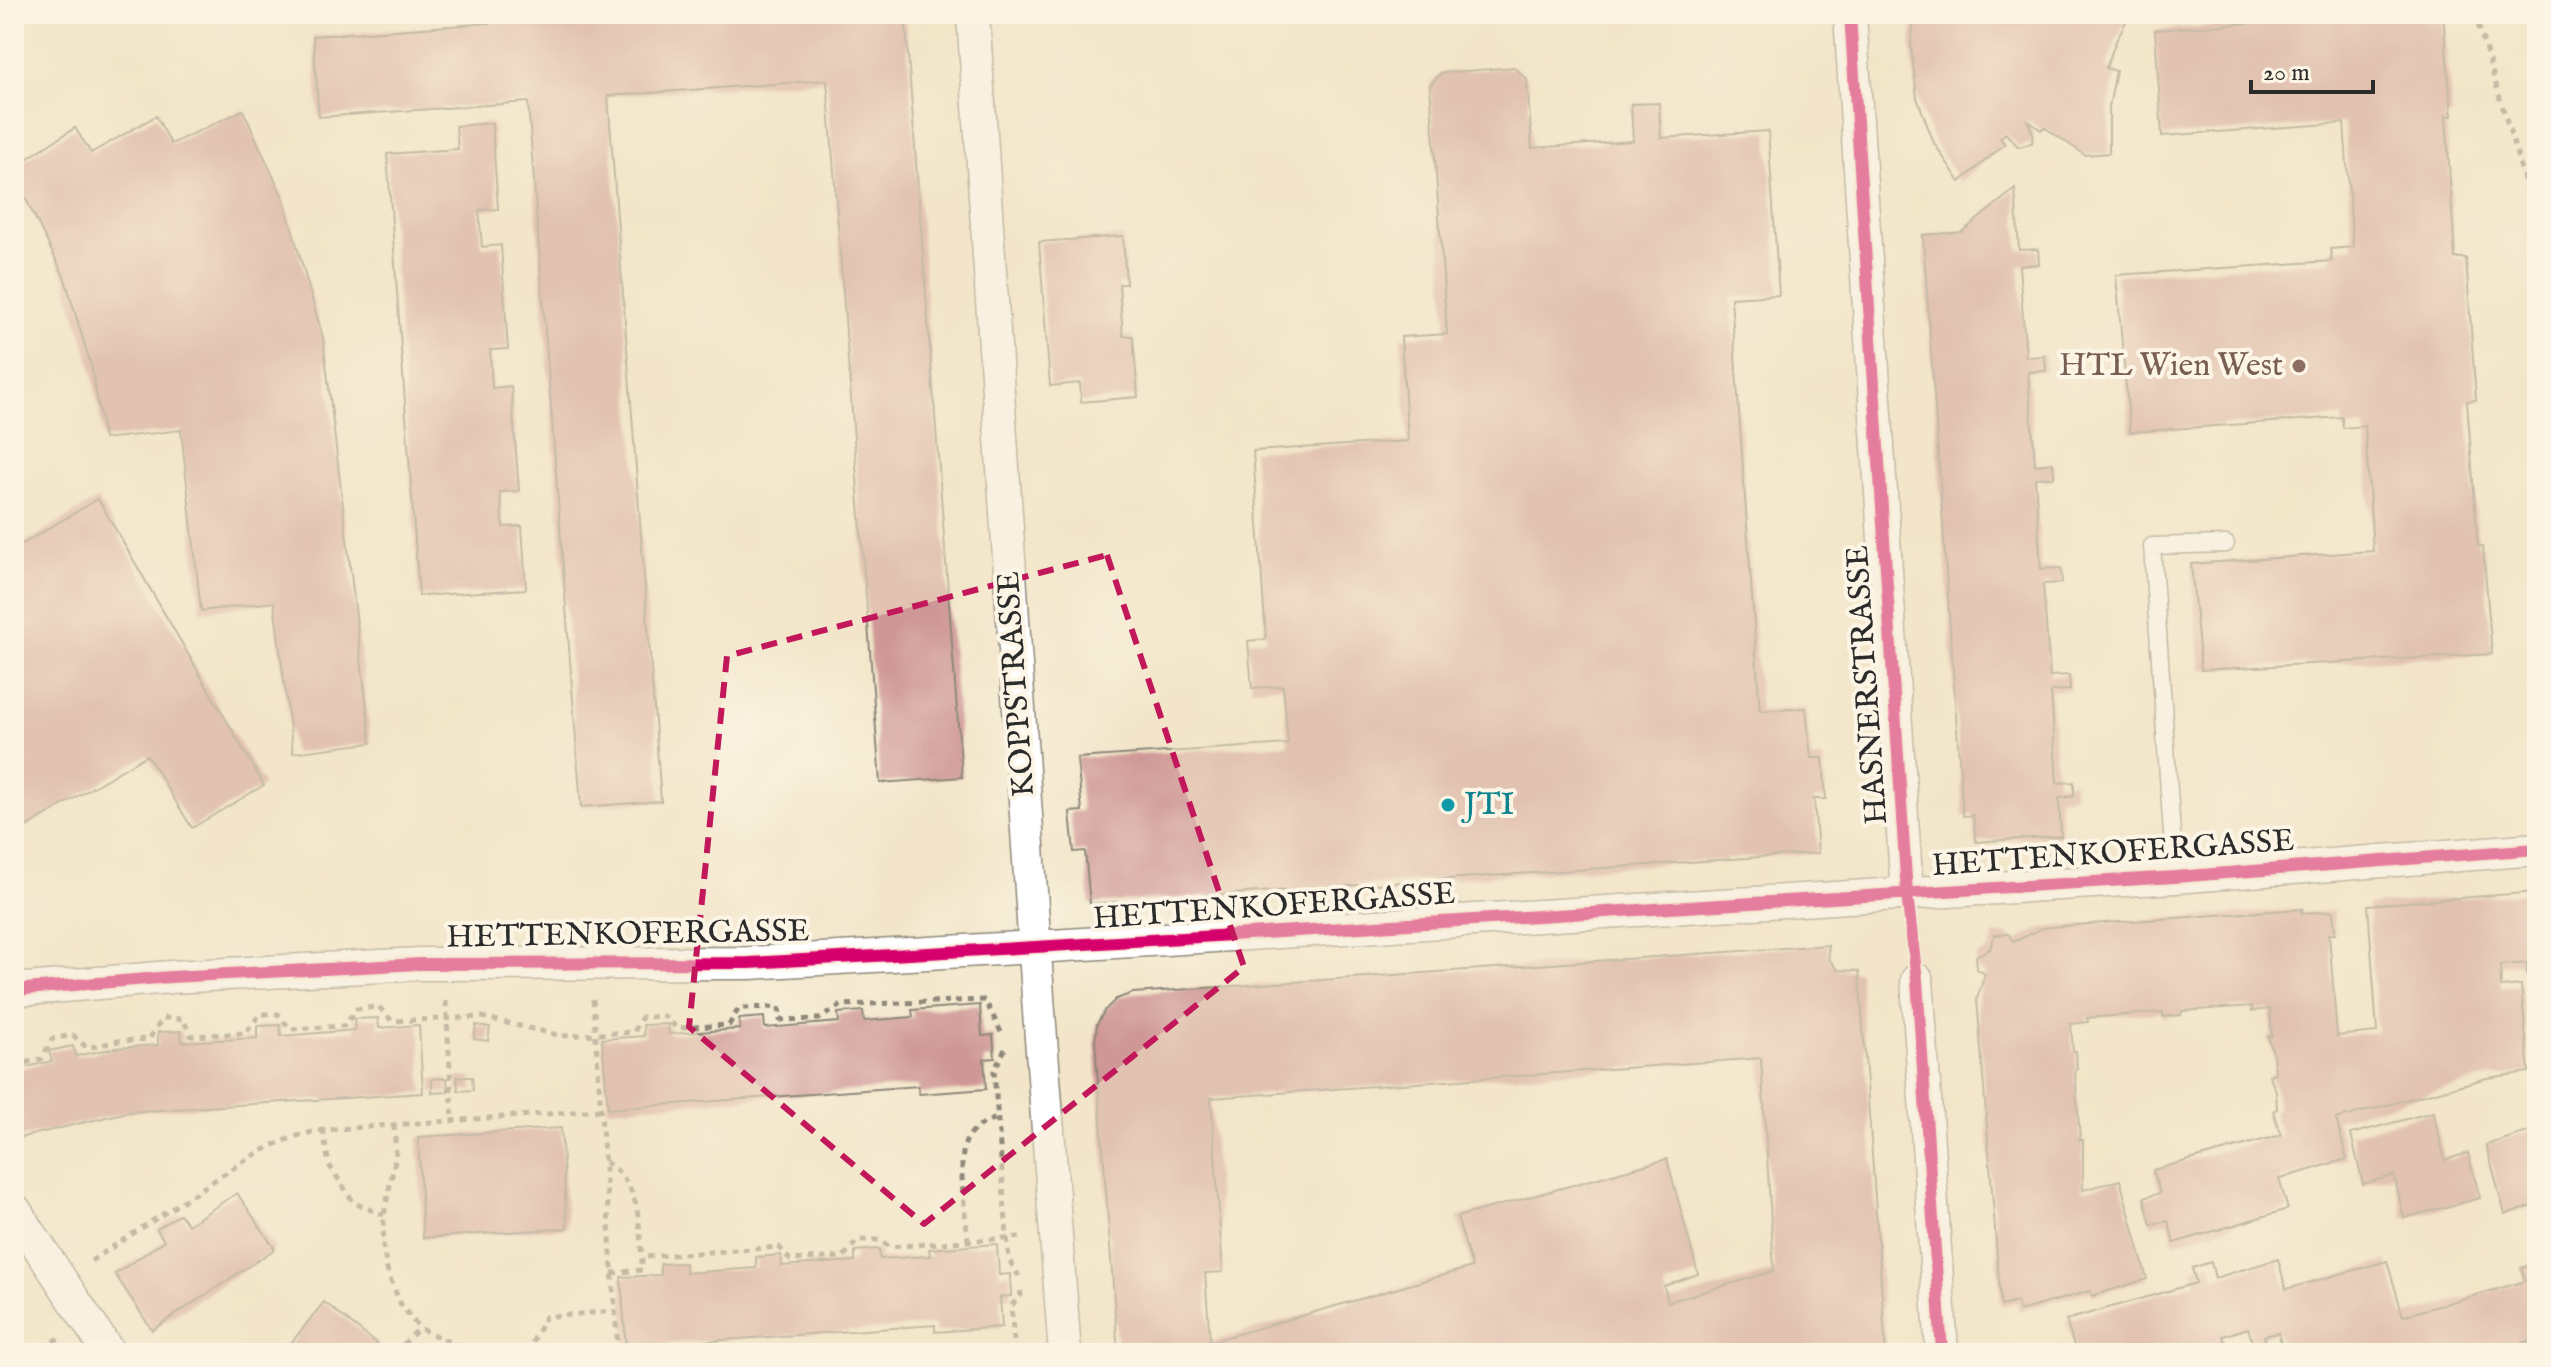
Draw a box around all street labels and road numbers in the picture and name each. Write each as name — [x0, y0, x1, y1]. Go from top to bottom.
street label: HASNERSTRASSE — [1838, 544, 1898, 826]
street label: KOPPSTRASSE — [989, 570, 1045, 798]
street label: HETTENKOFERGASSE — [1930, 821, 2296, 887]
street label: HETTENKOFERGASSE — [1091, 874, 1457, 940]
street label: HETTENKOFERGASSE — [446, 911, 810, 959]

